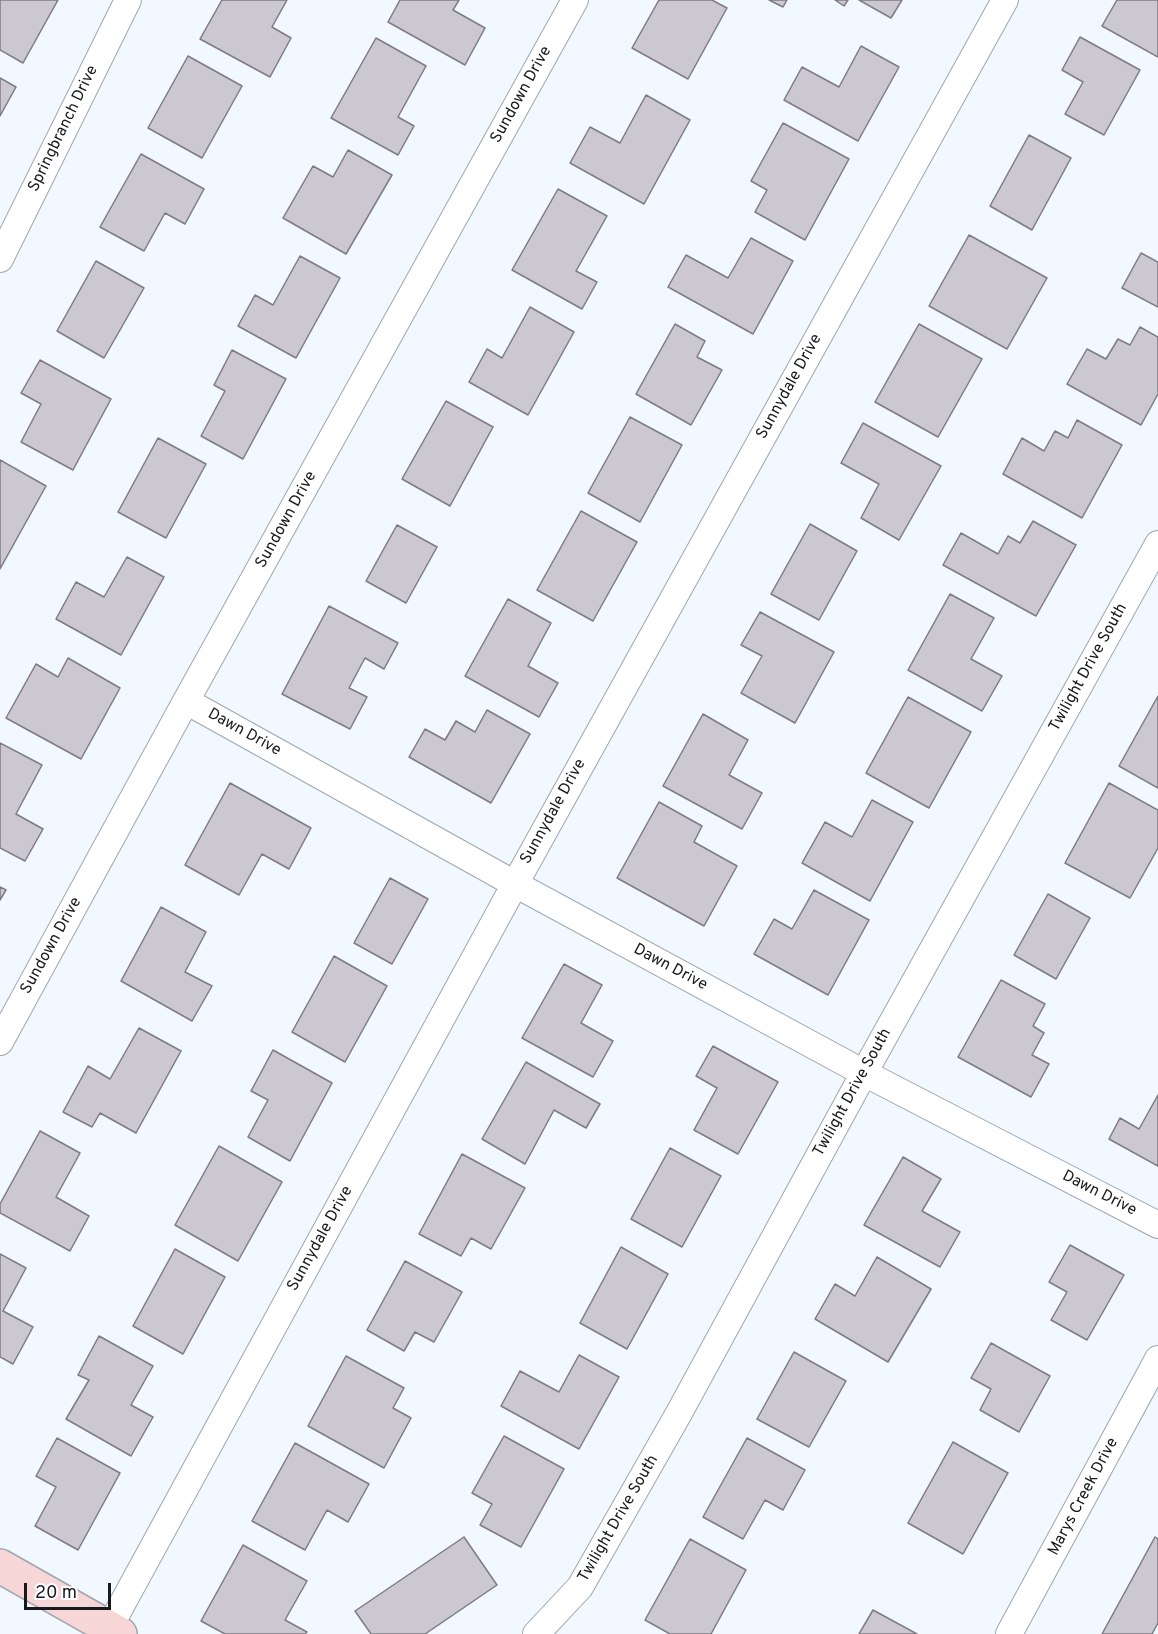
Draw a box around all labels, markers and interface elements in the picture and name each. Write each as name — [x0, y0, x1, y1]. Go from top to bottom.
street label: Sundown Drive — [487, 43, 557, 147]
street label: Springbranch Drive — [25, 63, 103, 195]
street label: Sunnydale Drive — [753, 331, 827, 443]
street label: Sundown Drive — [252, 468, 322, 572]
street label: Twilight Drive South — [1046, 601, 1132, 735]
street label: Dawn Drive — [204, 705, 284, 761]
street label: Sunnydale Drive — [517, 756, 591, 868]
street label: Sundown Drive — [17, 894, 87, 998]
street label: Dawn Drive — [630, 941, 710, 995]
street label: Twilight Drive South — [810, 1026, 896, 1160]
street label: Dawn Drive — [1059, 1167, 1139, 1221]
street label: Sunnydale Drive — [284, 1183, 358, 1295]
street label: Marys Creek Drive — [1045, 1435, 1123, 1559]
street label: Twilight Drive South — [575, 1452, 663, 1586]
scale bar — [27, 1571, 114, 1609]
text: 20 m — [35, 1582, 77, 1605]

